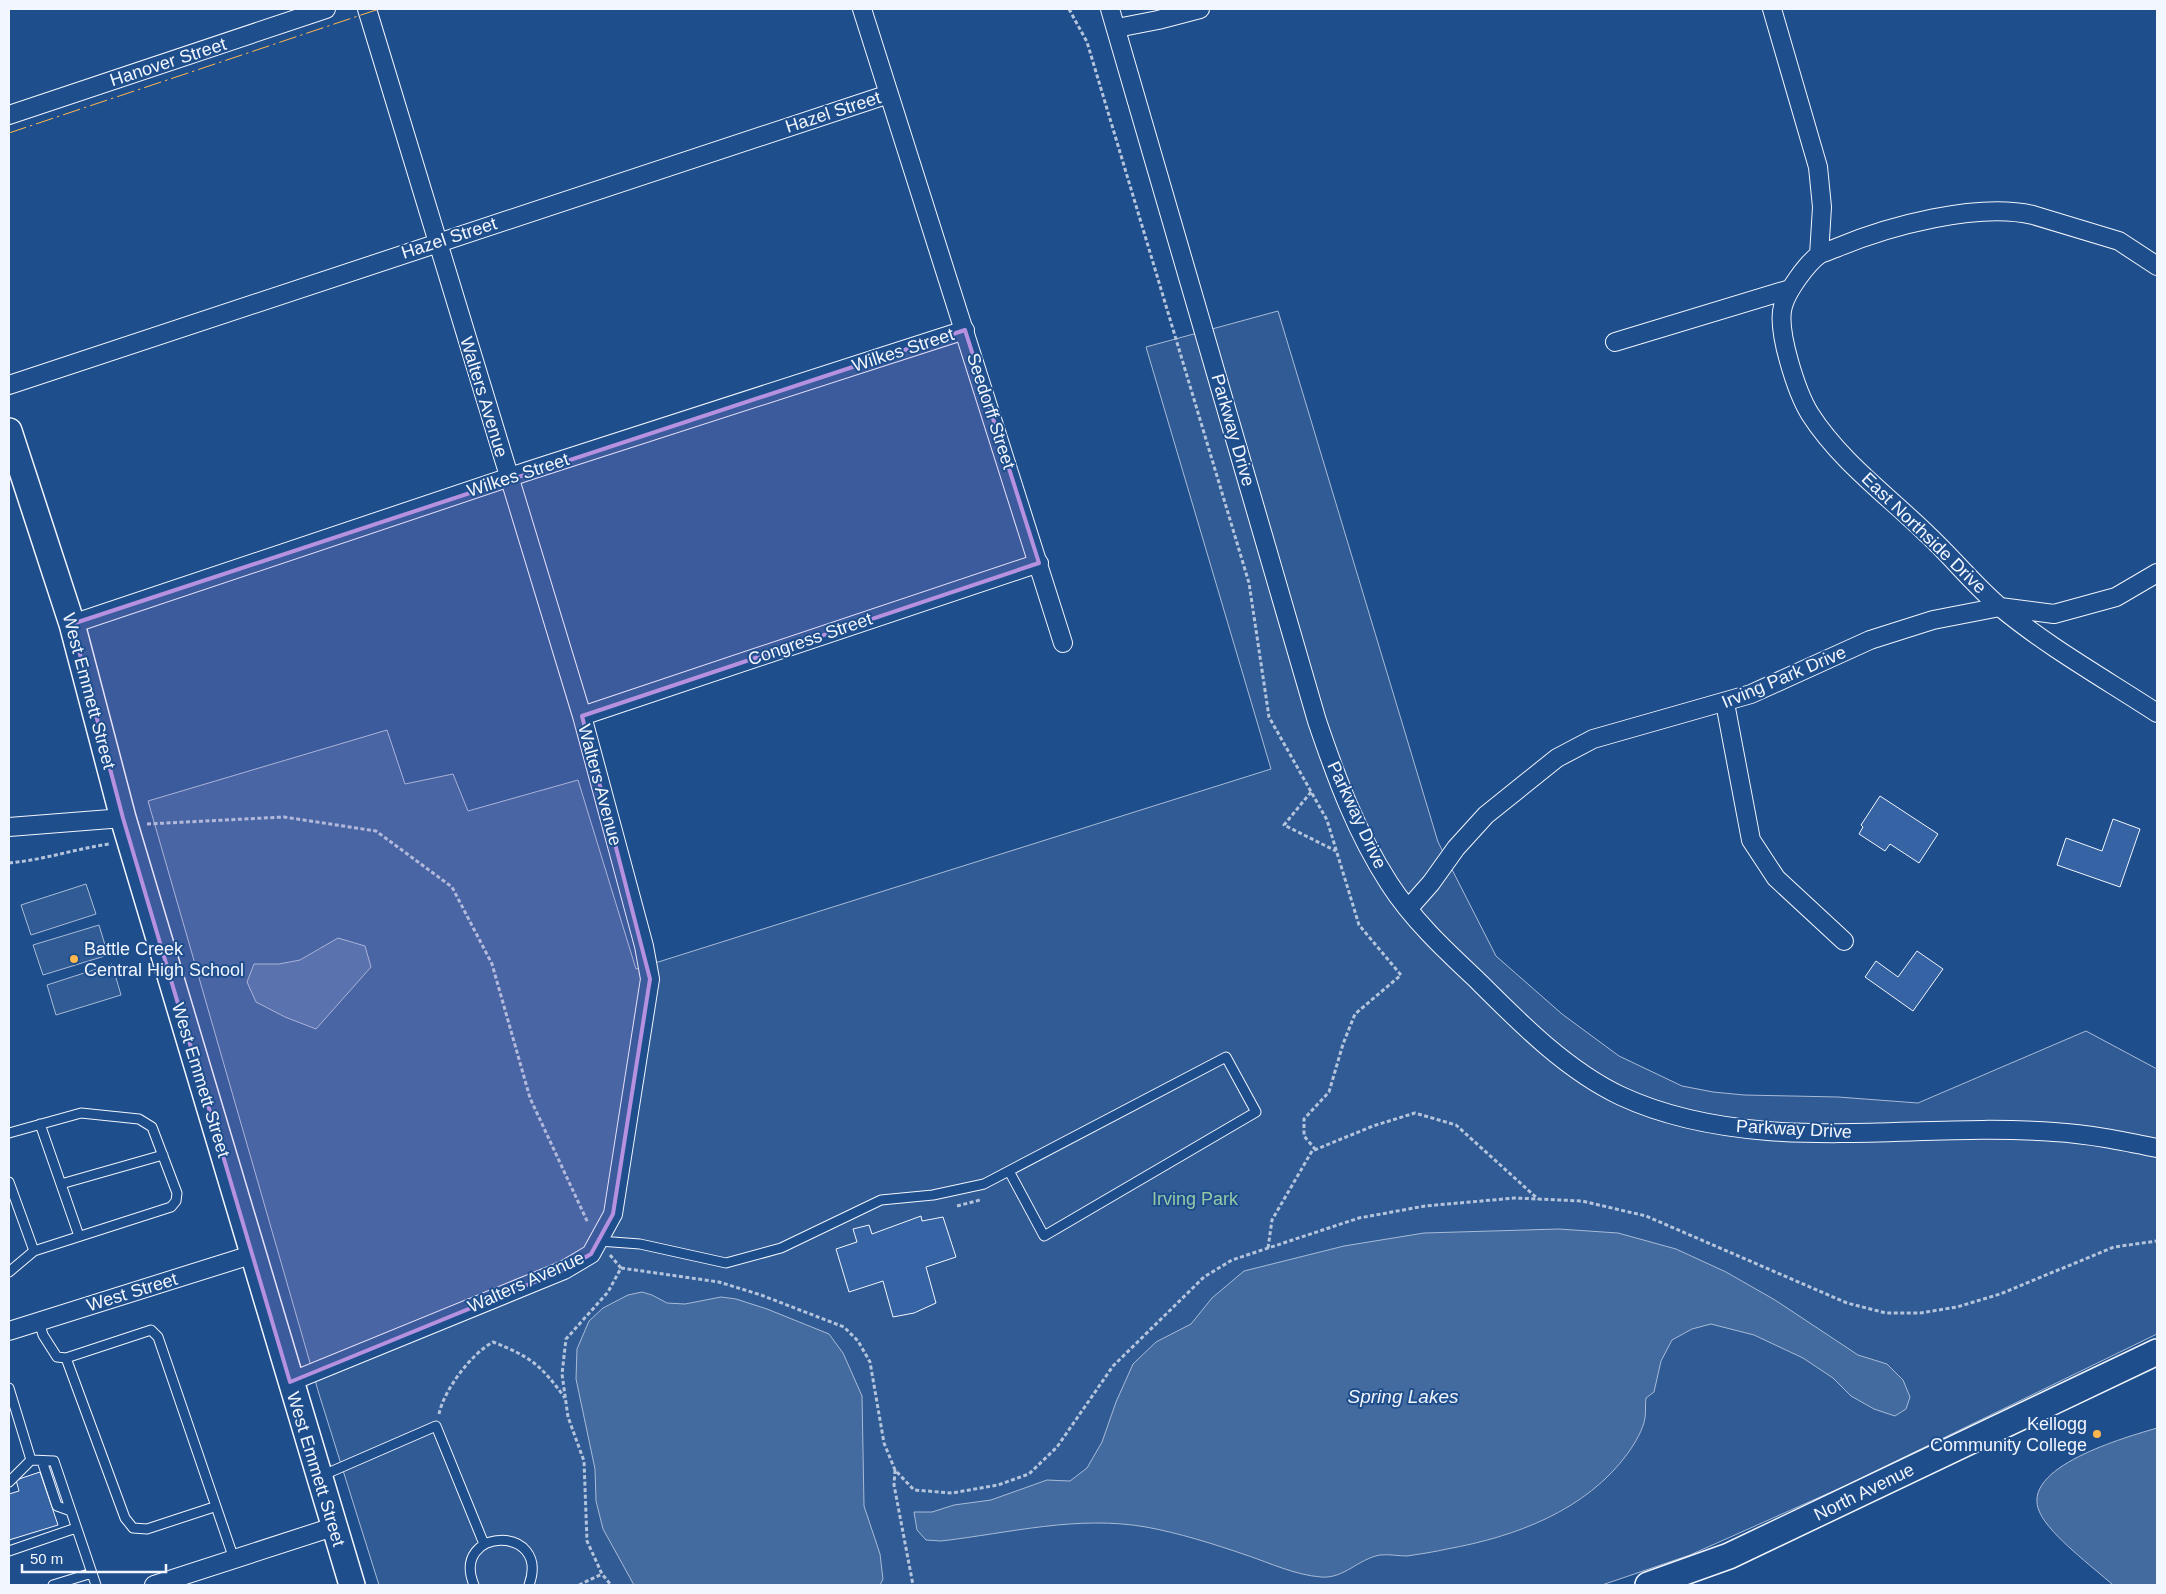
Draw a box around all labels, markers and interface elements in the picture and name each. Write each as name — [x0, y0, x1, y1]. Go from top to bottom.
street label: Hanover Street — [107, 34, 229, 90]
street label: Hazel Street — [783, 87, 883, 137]
street label: Hazel Street — [399, 213, 499, 263]
street label: Wilkes Street — [849, 324, 957, 376]
street label: Walters Avenue — [456, 334, 512, 460]
street label: Seedorff Street — [963, 350, 1019, 472]
street label: Parkway Drive — [1207, 371, 1259, 489]
street label: Wilkes Street — [464, 449, 572, 501]
street label: East Northside Drive — [1858, 468, 1990, 598]
street label: Congress Street — [745, 608, 875, 670]
street label: West Emmett Street — [59, 611, 119, 771]
street label: Irving Park Drive — [1719, 642, 1849, 712]
street label: Walters Avenue — [574, 722, 626, 848]
street label: Parkway Drive — [1323, 758, 1391, 872]
place label: Battle Creek Central High School — [84, 939, 244, 980]
marker: Battle Creek Central High School — [68, 953, 80, 965]
street label: West Emmett Street — [168, 1000, 234, 1160]
street label: Parkway Drive — [1736, 1116, 1852, 1142]
park label: Irving Park — [1152, 1189, 1239, 1209]
street label: Walters Avenue — [465, 1247, 587, 1317]
street label: West Street — [84, 1269, 180, 1315]
water label: Spring Lakes — [1348, 1386, 1459, 1407]
street label: West Emmett Street — [283, 1389, 349, 1549]
place label: Kellogg Community College — [1930, 1414, 2087, 1455]
marker: Kellogg Community College — [2091, 1428, 2103, 1440]
street label: North Avenue — [1811, 1459, 1917, 1525]
scale bar — [22, 1542, 166, 1574]
text: 50 m — [30, 1550, 63, 1567]

